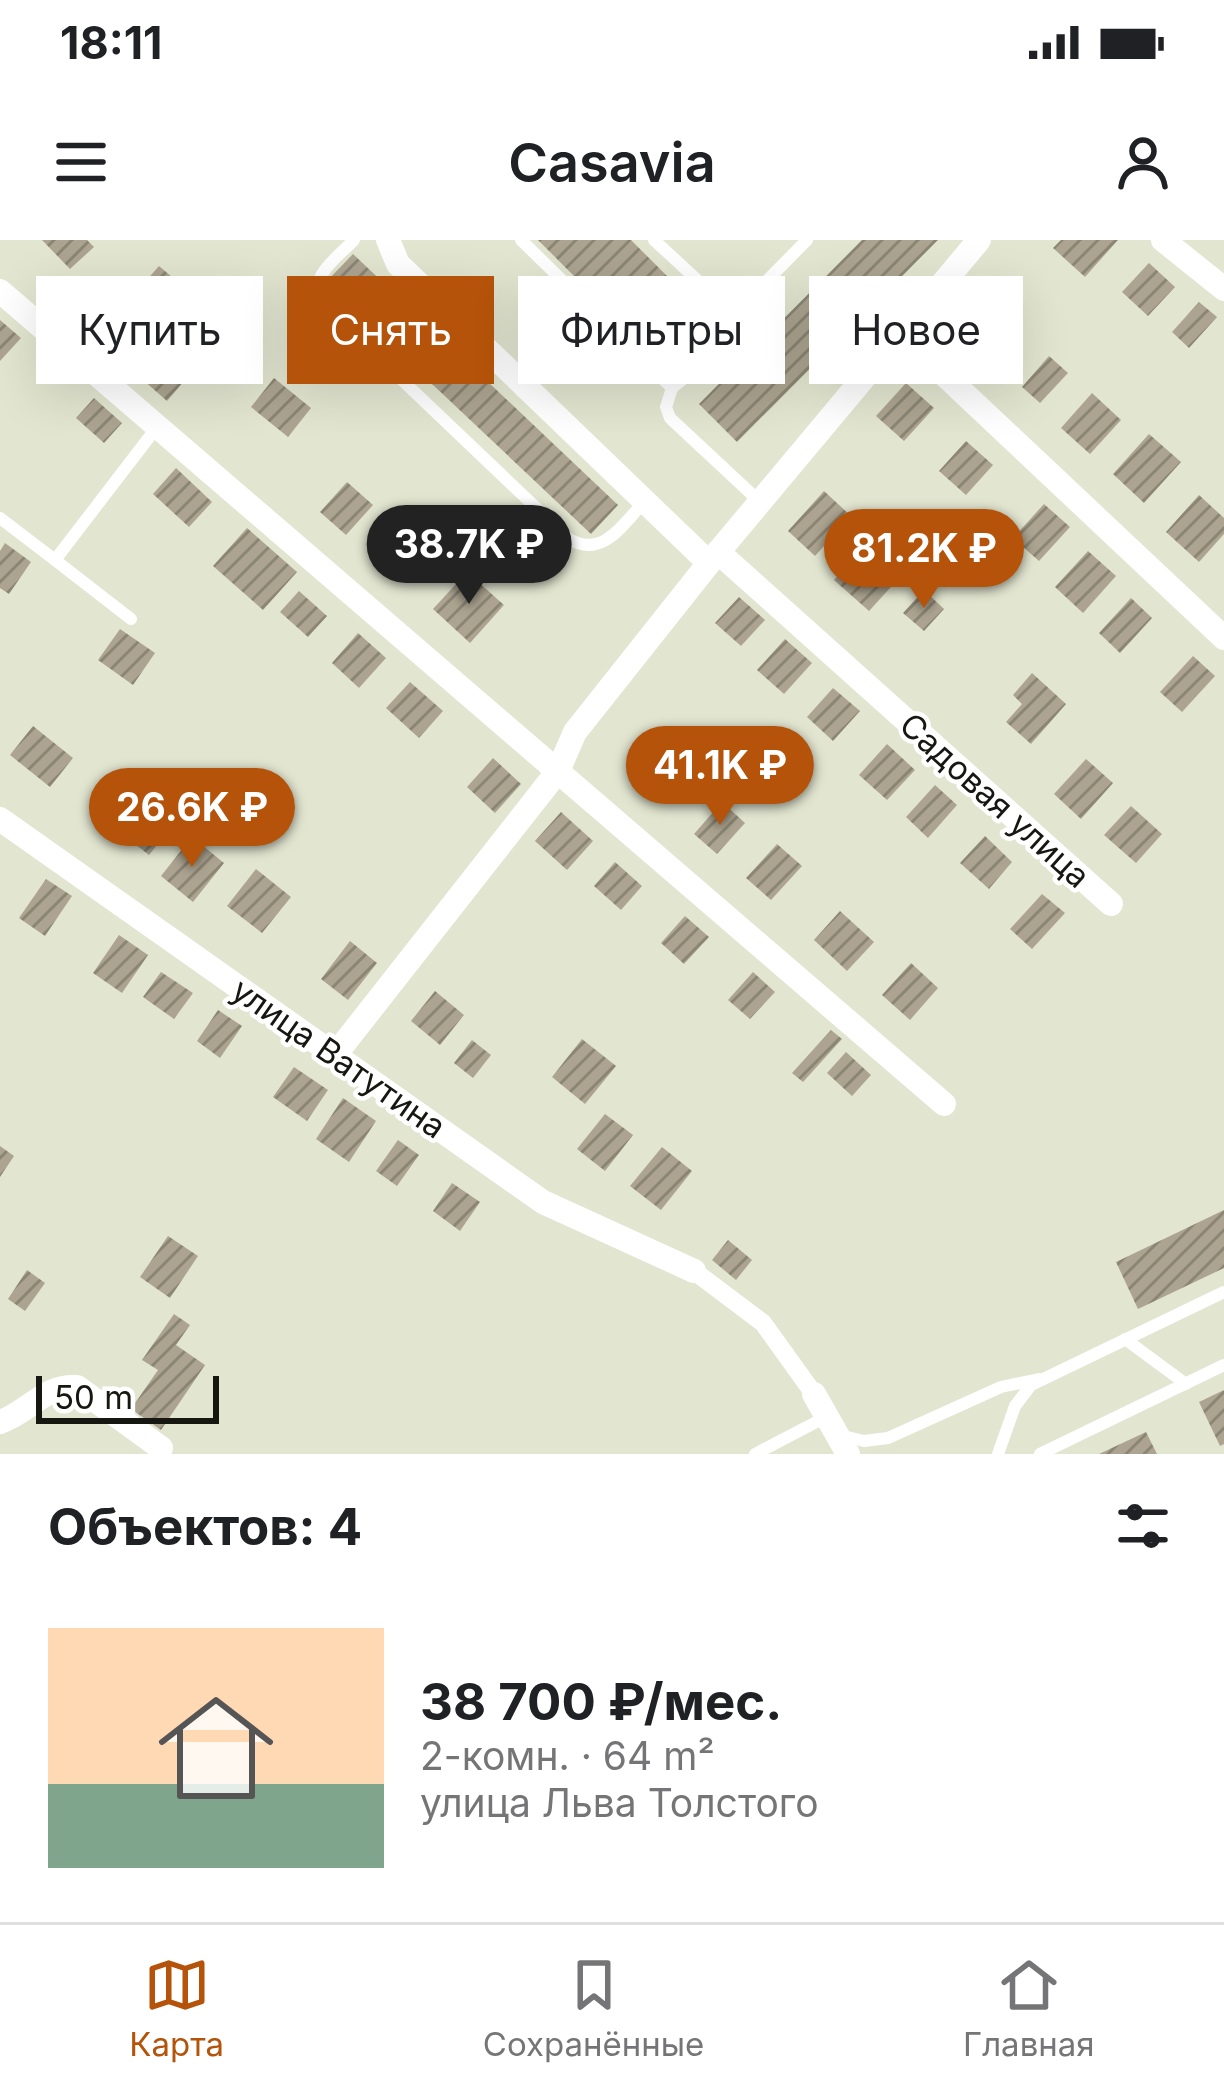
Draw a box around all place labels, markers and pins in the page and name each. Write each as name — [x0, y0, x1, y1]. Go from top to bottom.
pin: 38.7K ₽ — [358, 505, 580, 607]
pin: 81.2K ₽ — [813, 509, 1035, 611]
pin: 41.1K ₽ — [609, 726, 831, 828]
pin: 26.6K ₽ — [81, 768, 303, 870]

